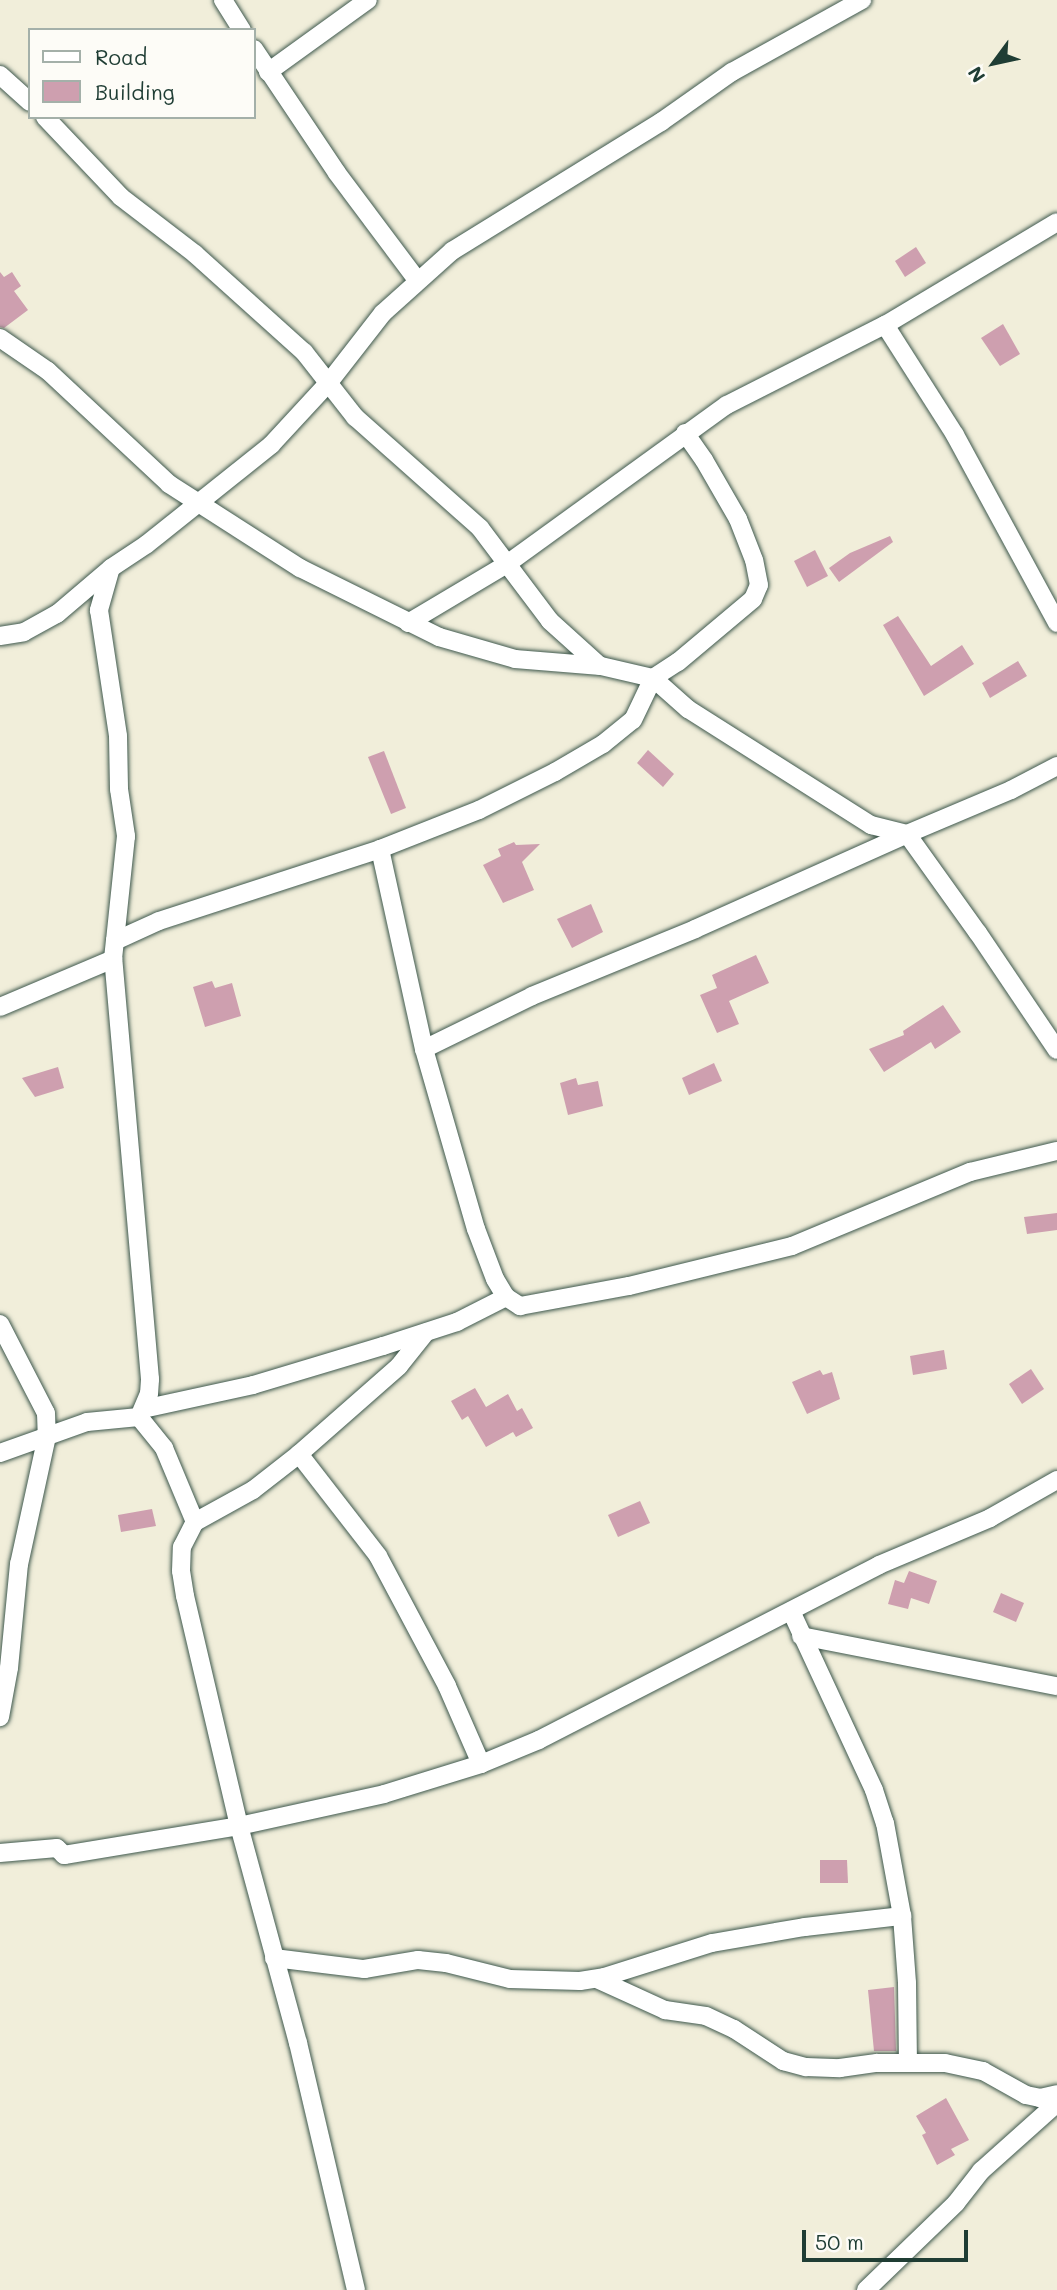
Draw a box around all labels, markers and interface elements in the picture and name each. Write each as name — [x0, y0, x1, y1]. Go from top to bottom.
legend — [28, 28, 256, 119]
north arrow — [959, 28, 1029, 98]
text: Road — [95, 43, 147, 70]
text: N — [962, 62, 990, 88]
text: Building — [95, 78, 175, 105]
scale bar — [805, 2216, 971, 2260]
text: 50 m — [815, 2228, 864, 2255]

